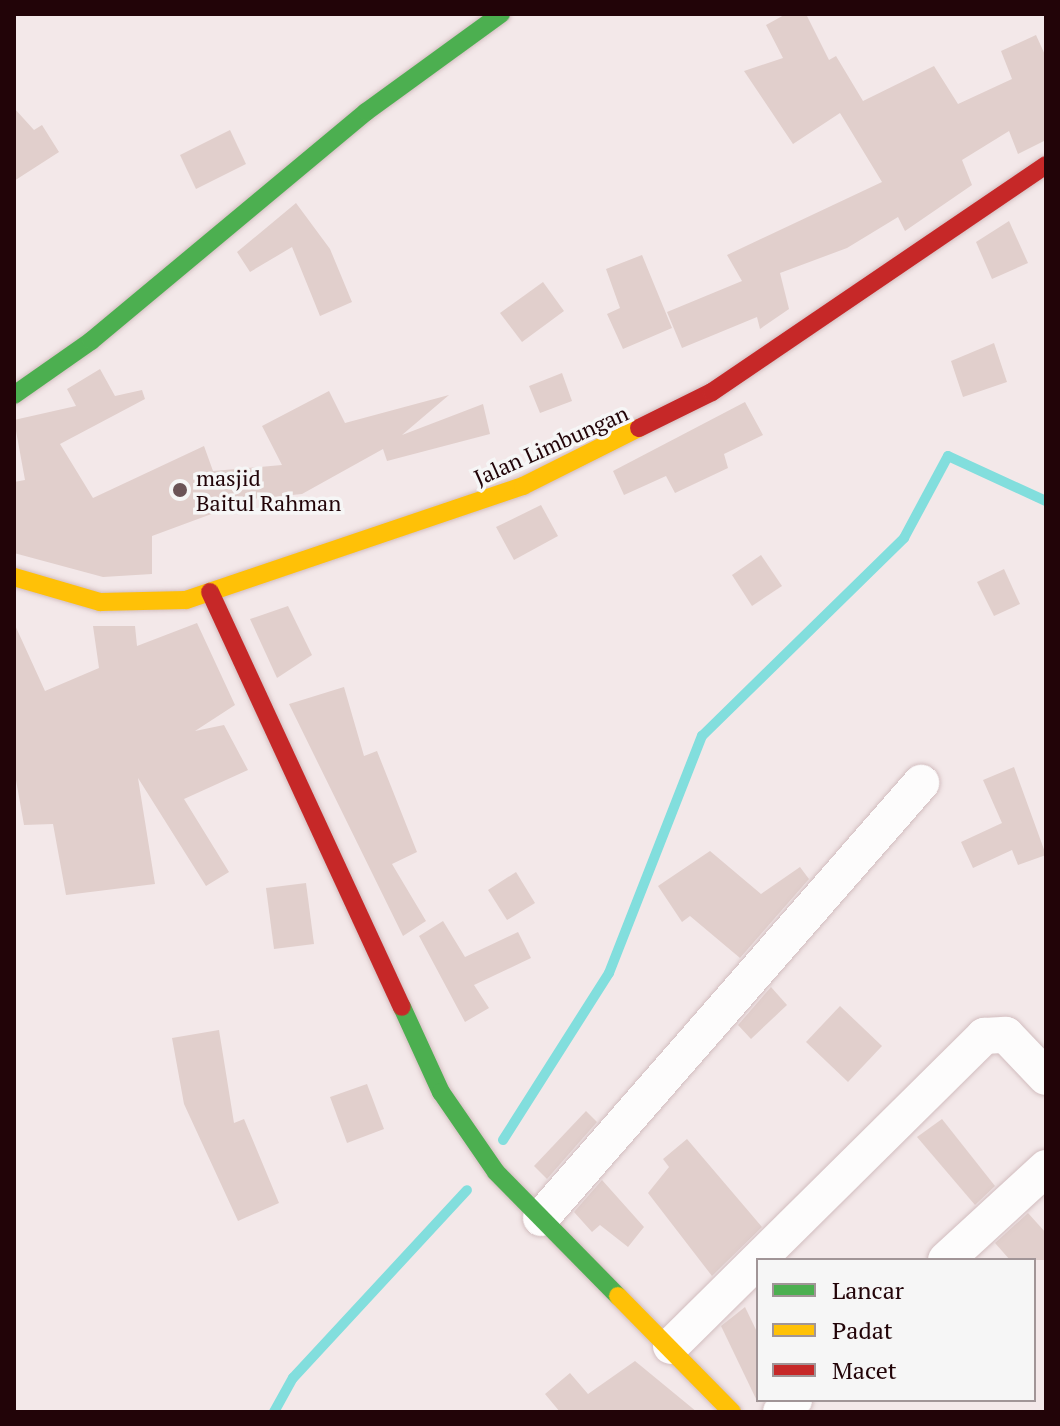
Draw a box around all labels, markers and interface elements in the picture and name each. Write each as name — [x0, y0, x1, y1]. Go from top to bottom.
street label: Jalan Limbungan — [470, 399, 632, 491]
place label: masjid Baitul Rahman — [196, 464, 341, 516]
marker: masjid Baitul Rahman — [171, 481, 189, 499]
legend — [756, 1258, 1036, 1402]
text: Lancar — [832, 1274, 904, 1306]
text: Padat — [832, 1314, 893, 1346]
text: Macet — [832, 1354, 897, 1386]

